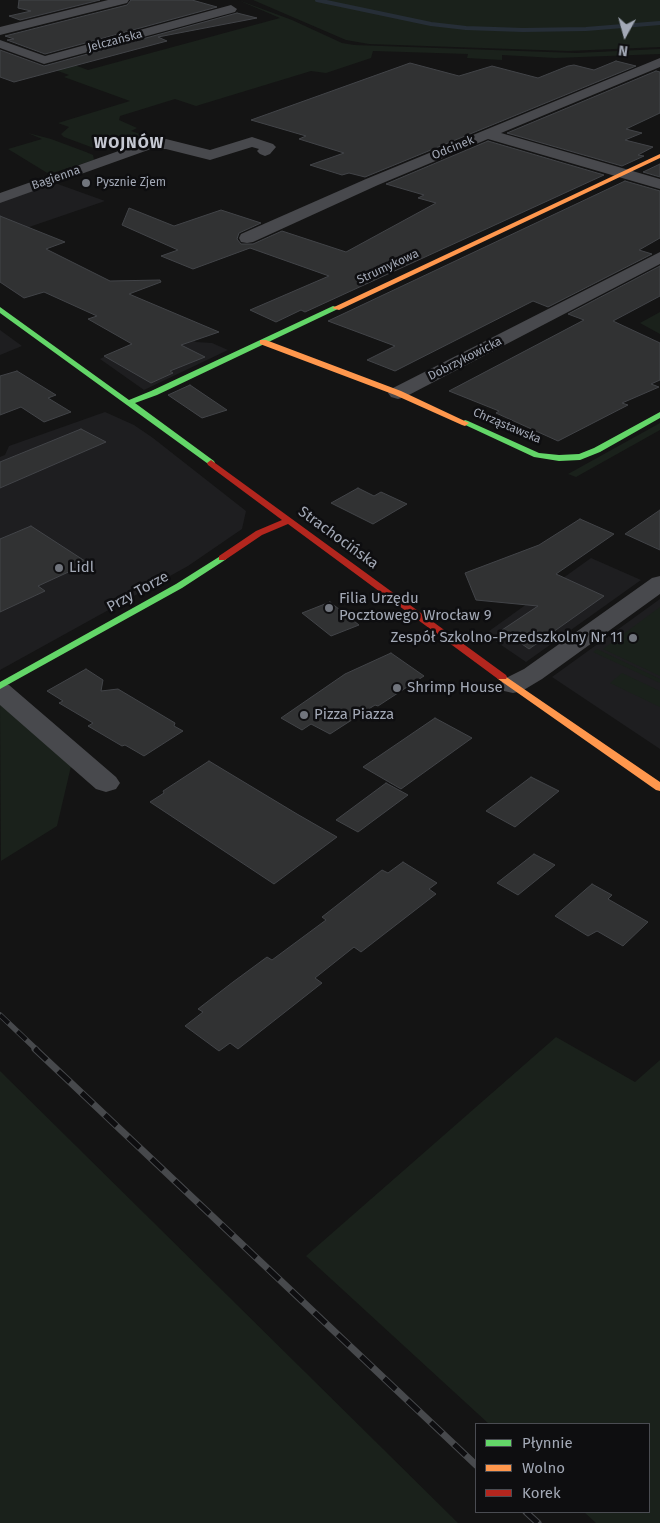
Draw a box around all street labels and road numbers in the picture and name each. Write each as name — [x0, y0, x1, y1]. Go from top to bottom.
street label: Jelczańska — [86, 27, 144, 55]
street label: Odcinek — [430, 133, 476, 163]
street label: Bagienna — [30, 163, 82, 193]
street label: Strumykowa — [355, 246, 421, 288]
street label: Dobrzykowicka — [426, 334, 504, 384]
street label: Chrząstawska — [471, 405, 543, 447]
street label: Strachocińska — [294, 503, 382, 573]
street label: Przy Torze — [104, 568, 172, 616]

